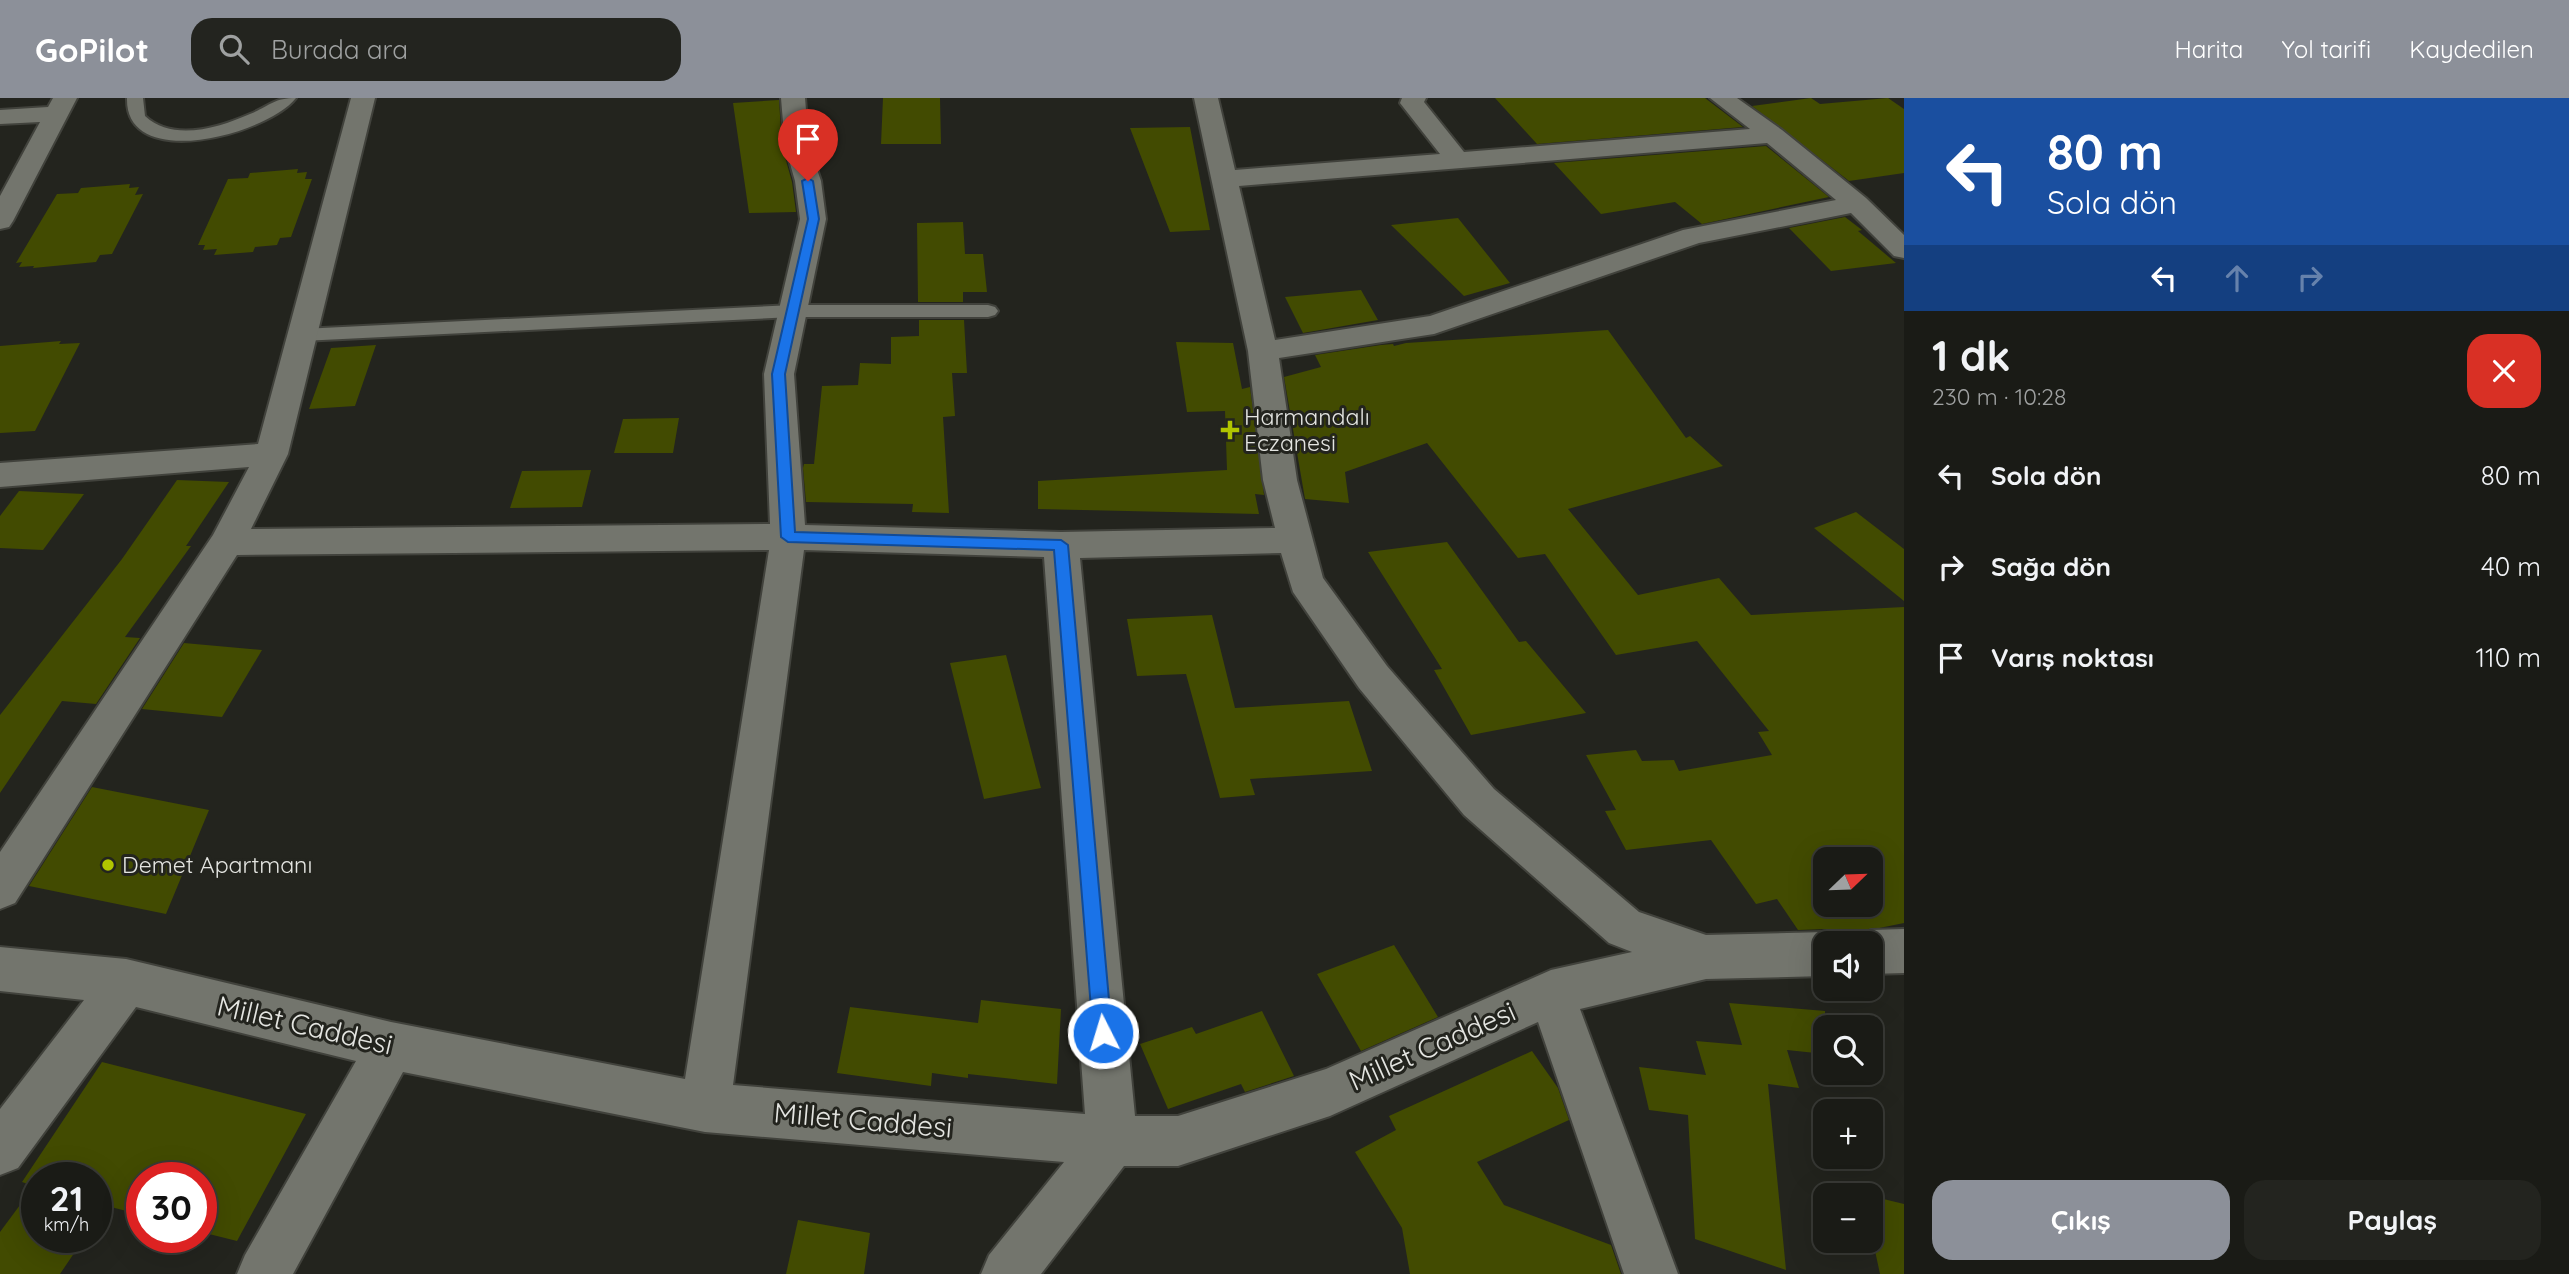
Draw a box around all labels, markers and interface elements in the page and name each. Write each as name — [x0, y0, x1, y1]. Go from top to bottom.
search box — [191, 18, 681, 81]
text: GoPilot — [35, 29, 149, 70]
icon: search — [215, 30, 253, 68]
text: Burada ara — [271, 33, 408, 66]
text: Harita — [2175, 34, 2243, 64]
text: Yol tarifi — [2281, 34, 2371, 64]
text: Kaydedilen — [2409, 34, 2534, 64]
pin — [778, 109, 838, 181]
icon: arrive — [789, 120, 827, 158]
text: 80 m — [2047, 121, 2163, 182]
icon: left — [1932, 126, 2023, 217]
text: Sola dön — [2047, 182, 2177, 222]
icon: left — [2145, 259, 2183, 297]
icon: ahead — [2218, 259, 2256, 297]
icon: right — [2291, 259, 2329, 297]
text: 1 dk — [1932, 329, 2010, 382]
button: close — [2467, 334, 2541, 408]
text: 230 m · 10:28 — [1932, 382, 2066, 411]
place label: Harmandalı Eczanesi — [1244, 402, 1370, 457]
marker: Harmandalı Eczanesi — [1222, 422, 1238, 438]
icon: left — [1932, 457, 1970, 495]
text: Sola dön — [1991, 459, 2101, 492]
text: 80 m — [2481, 459, 2541, 492]
icon: right — [1932, 548, 1970, 586]
text: Sağa dön — [1991, 550, 2111, 583]
text: 40 m — [2481, 550, 2541, 583]
icon: arrive — [1932, 639, 1970, 677]
text: Varış noktası — [1991, 641, 2154, 674]
text: 110 m — [2475, 641, 2541, 674]
north arrow — [1813, 847, 1883, 917]
map controls — [1813, 847, 1883, 1253]
place label: Demet Apartmanı — [122, 850, 312, 879]
marker: Demet Apartmanı — [100, 857, 116, 873]
button: sound — [1813, 931, 1883, 1001]
street label: Millet Caddesi — [214, 987, 396, 1062]
street label: Millet Caddesi — [1343, 993, 1521, 1098]
position arrow — [1066, 996, 1140, 1070]
button: search — [1813, 1015, 1883, 1085]
street label: Millet Caddesi — [772, 1094, 954, 1145]
button: + — [1813, 1099, 1883, 1169]
speed limit sign: 30 — [126, 1162, 217, 1253]
text: 21 — [50, 1176, 83, 1220]
button: Çıkış — [1932, 1180, 2230, 1260]
button: Paylaş — [2244, 1180, 2541, 1260]
button: − — [1813, 1183, 1883, 1253]
text: km/h — [44, 1213, 89, 1236]

